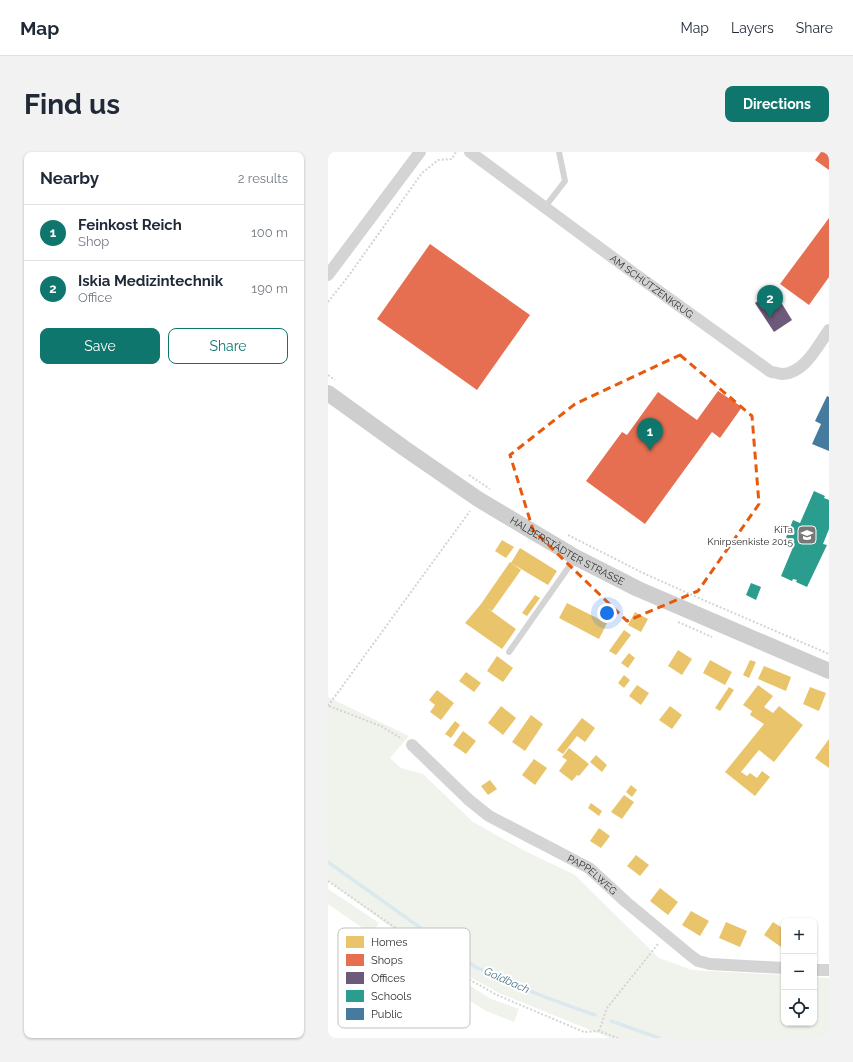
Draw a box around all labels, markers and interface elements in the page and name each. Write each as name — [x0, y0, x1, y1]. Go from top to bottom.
text: Map — [20, 17, 59, 39]
text: Map — [681, 20, 709, 36]
text: Layers — [731, 20, 774, 36]
text: Share — [796, 20, 833, 36]
button: Directions — [725, 86, 829, 122]
text: Find us — [24, 88, 120, 121]
text: Nearby — [40, 168, 99, 188]
text: 2 results — [238, 171, 288, 186]
text: Feinkost Reich — [78, 216, 182, 234]
text: 1 — [50, 225, 56, 240]
text: 100 m — [251, 225, 288, 240]
text: Shop — [78, 234, 109, 249]
street label: AM SCHÜTZENKRUG — [608, 253, 695, 320]
text: Iskia Medizintechnik — [78, 272, 223, 290]
text: 2 — [49, 281, 57, 296]
text: 190 m — [252, 281, 288, 296]
pin: 2 — [757, 285, 783, 318]
text: Office — [78, 290, 112, 305]
button: Save — [40, 328, 160, 364]
button: Share — [168, 328, 288, 364]
pin: 1 — [637, 418, 663, 451]
street label: HALBERSTÄDTER STRASSE — [508, 514, 626, 587]
place label: KiTa Knirpsenkiste 2015 — [707, 524, 794, 547]
school or university icon: KiTa Knirpsenkiste 2015 — [796, 524, 818, 546]
your location — [597, 603, 617, 623]
street label: PAPPELWEG — [566, 853, 619, 897]
map controls — [781, 918, 817, 1026]
button: + — [781, 918, 817, 954]
legend — [338, 928, 470, 1028]
text: Homes — [371, 936, 407, 949]
text: Shops — [371, 954, 403, 967]
button: − — [781, 954, 817, 990]
water label: Goldbach — [482, 965, 532, 996]
text: Offices — [371, 972, 405, 985]
text: Schools — [371, 990, 412, 1003]
button: locate — [781, 990, 817, 1026]
text: Public — [371, 1008, 403, 1021]

